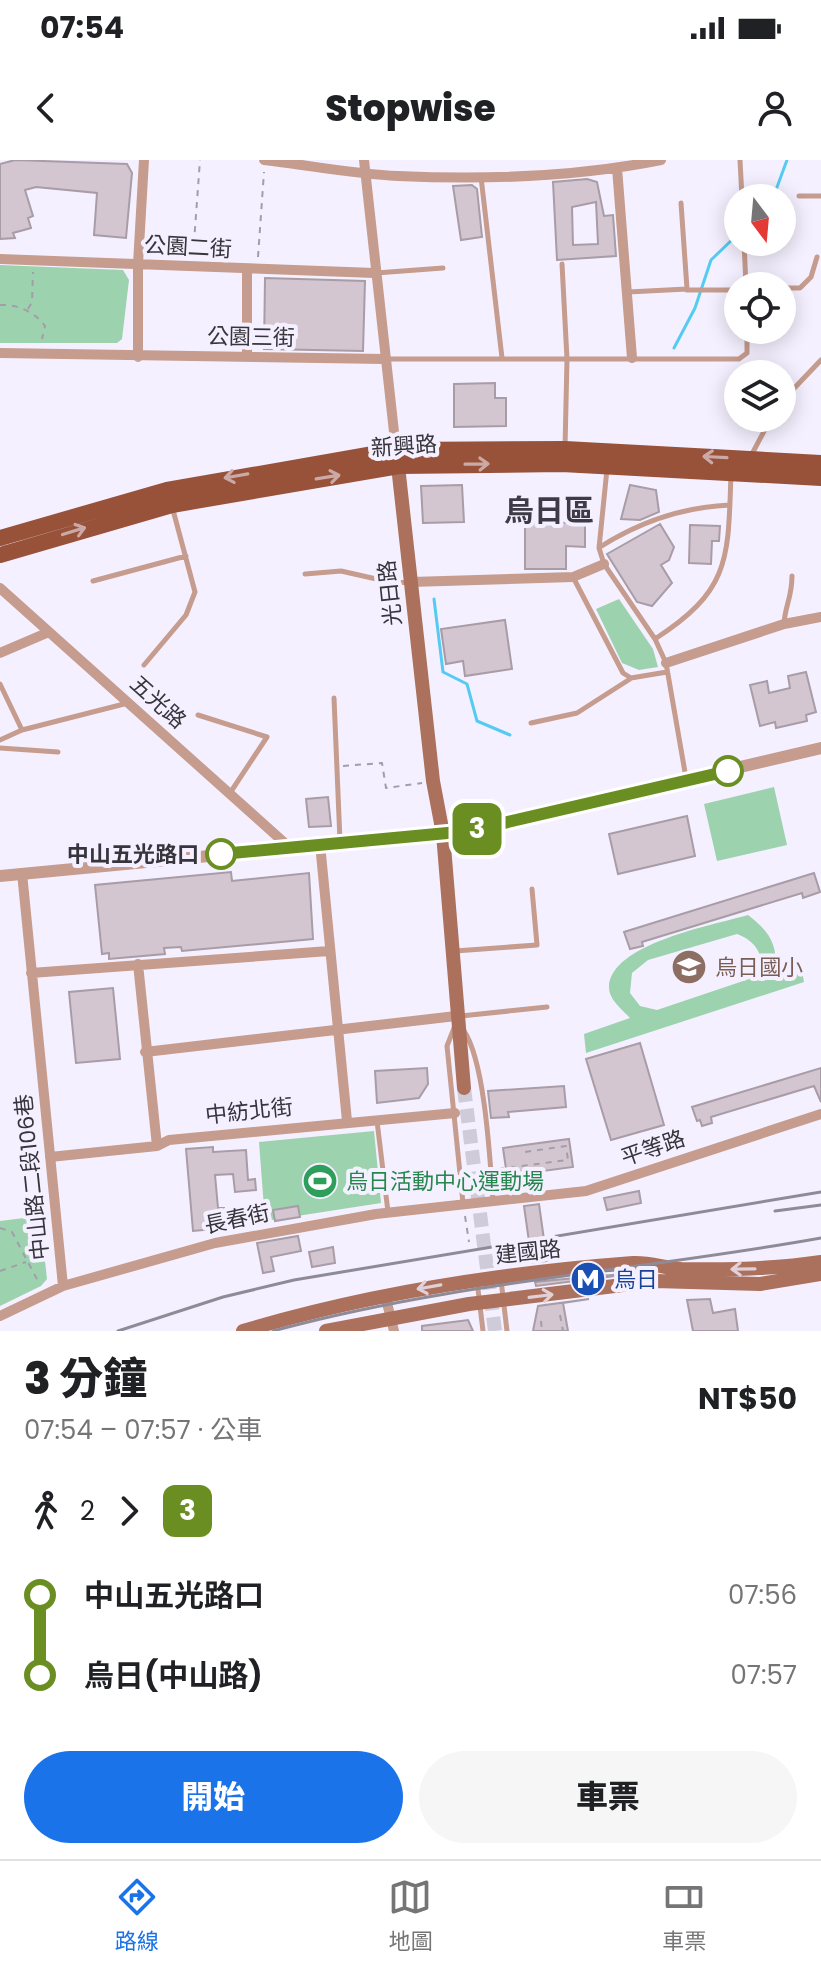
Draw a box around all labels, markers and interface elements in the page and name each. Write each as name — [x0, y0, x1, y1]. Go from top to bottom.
text: 07:54 — [40, 6, 124, 49]
text: Stopwise — [325, 83, 496, 134]
icon: back — [24, 86, 68, 130]
icon: person — [753, 86, 797, 130]
north arrow — [724, 184, 796, 256]
map controls — [724, 184, 796, 432]
street label: 公園二街 — [143, 229, 233, 265]
button: locate — [724, 272, 796, 344]
street label: 公園三街 — [207, 321, 295, 353]
button: layers — [724, 360, 796, 432]
street label: 新興路 — [370, 428, 438, 464]
one-way arrow — [702, 449, 729, 464]
one-way arrow — [463, 456, 490, 472]
one-way arrow — [315, 468, 340, 483]
one-way arrow — [224, 469, 249, 484]
district label: 烏日區 — [504, 489, 594, 532]
one-way arrow — [61, 523, 87, 538]
street label: 光日路 — [371, 559, 409, 627]
street label: 五光路 — [123, 668, 193, 736]
unlabelled marker — [713, 756, 743, 786]
line badge: 3 — [451, 803, 503, 855]
text: 3 — [469, 809, 485, 848]
place label: 中山五光路口 — [67, 839, 199, 870]
marker: 中山五光路口 — [206, 839, 236, 869]
school or university icon: 烏日國小 — [670, 948, 708, 986]
place label: 烏日國小 — [715, 952, 803, 983]
street label: 中紡北街 — [204, 1091, 294, 1131]
street label: 中山路二段106巷 — [8, 1092, 56, 1262]
street label: 平等路 — [617, 1123, 689, 1173]
sports icon: 烏日活動中心運動場 — [301, 1162, 339, 1200]
place label: 烏日活動中心運動場 — [346, 1166, 544, 1197]
street label: 長春街 — [201, 1197, 273, 1241]
street label: 建國路 — [494, 1233, 562, 1271]
metro station icon: 烏日 — [569, 1260, 607, 1298]
one-way arrow — [730, 1261, 757, 1277]
place label: 烏日 — [614, 1264, 658, 1295]
one-way arrow — [417, 1280, 443, 1295]
one-way arrow — [527, 1288, 554, 1303]
text: 3 分鐘 — [24, 1348, 147, 1409]
text: NT$50 — [698, 1377, 797, 1420]
text: 07:54 – 07:57 · 公車 — [24, 1412, 262, 1448]
icon: walk — [24, 1489, 68, 1533]
icon: forward — [107, 1489, 151, 1533]
text: 3 — [179, 1491, 196, 1530]
text: 2 — [80, 1493, 95, 1529]
text: 中山五光路口 — [84, 1574, 264, 1617]
text: 07:56 — [728, 1577, 797, 1613]
text: 烏日(中山路) — [84, 1654, 263, 1697]
text: 07:57 — [730, 1657, 797, 1693]
button: 開始 — [24, 1751, 403, 1843]
button: 車票 — [419, 1751, 797, 1843]
tab: 路線 — [115, 1875, 159, 1958]
tab: 地圖 — [388, 1875, 432, 1958]
tab: 車票 — [662, 1875, 706, 1958]

